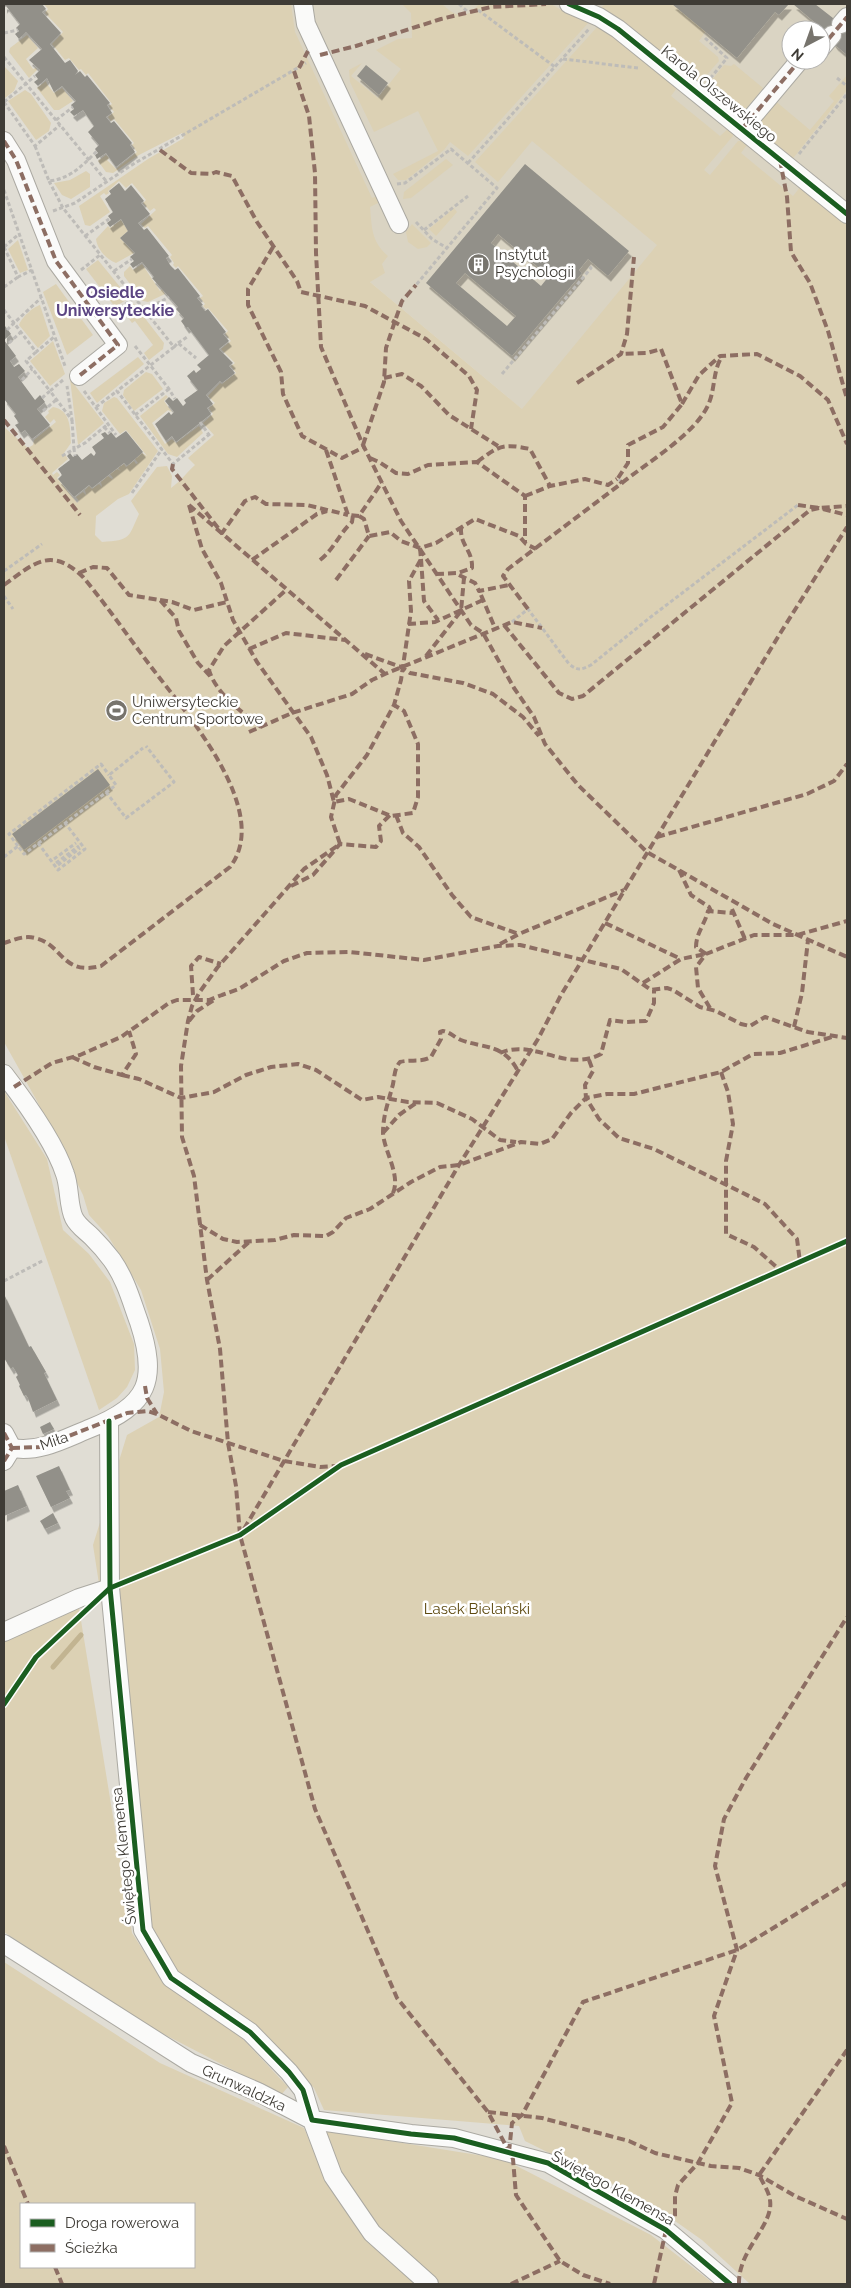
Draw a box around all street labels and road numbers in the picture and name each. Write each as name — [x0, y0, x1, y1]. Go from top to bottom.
street label: Karola Olszewskiego — [657, 42, 781, 146]
street label: Miła — [37, 1428, 71, 1454]
street label: Świętego Klemensa — [108, 1786, 140, 1926]
street label: Grunwaldzka — [199, 2061, 289, 2115]
street label: Świętego Klemensa — [548, 2147, 678, 2229]

